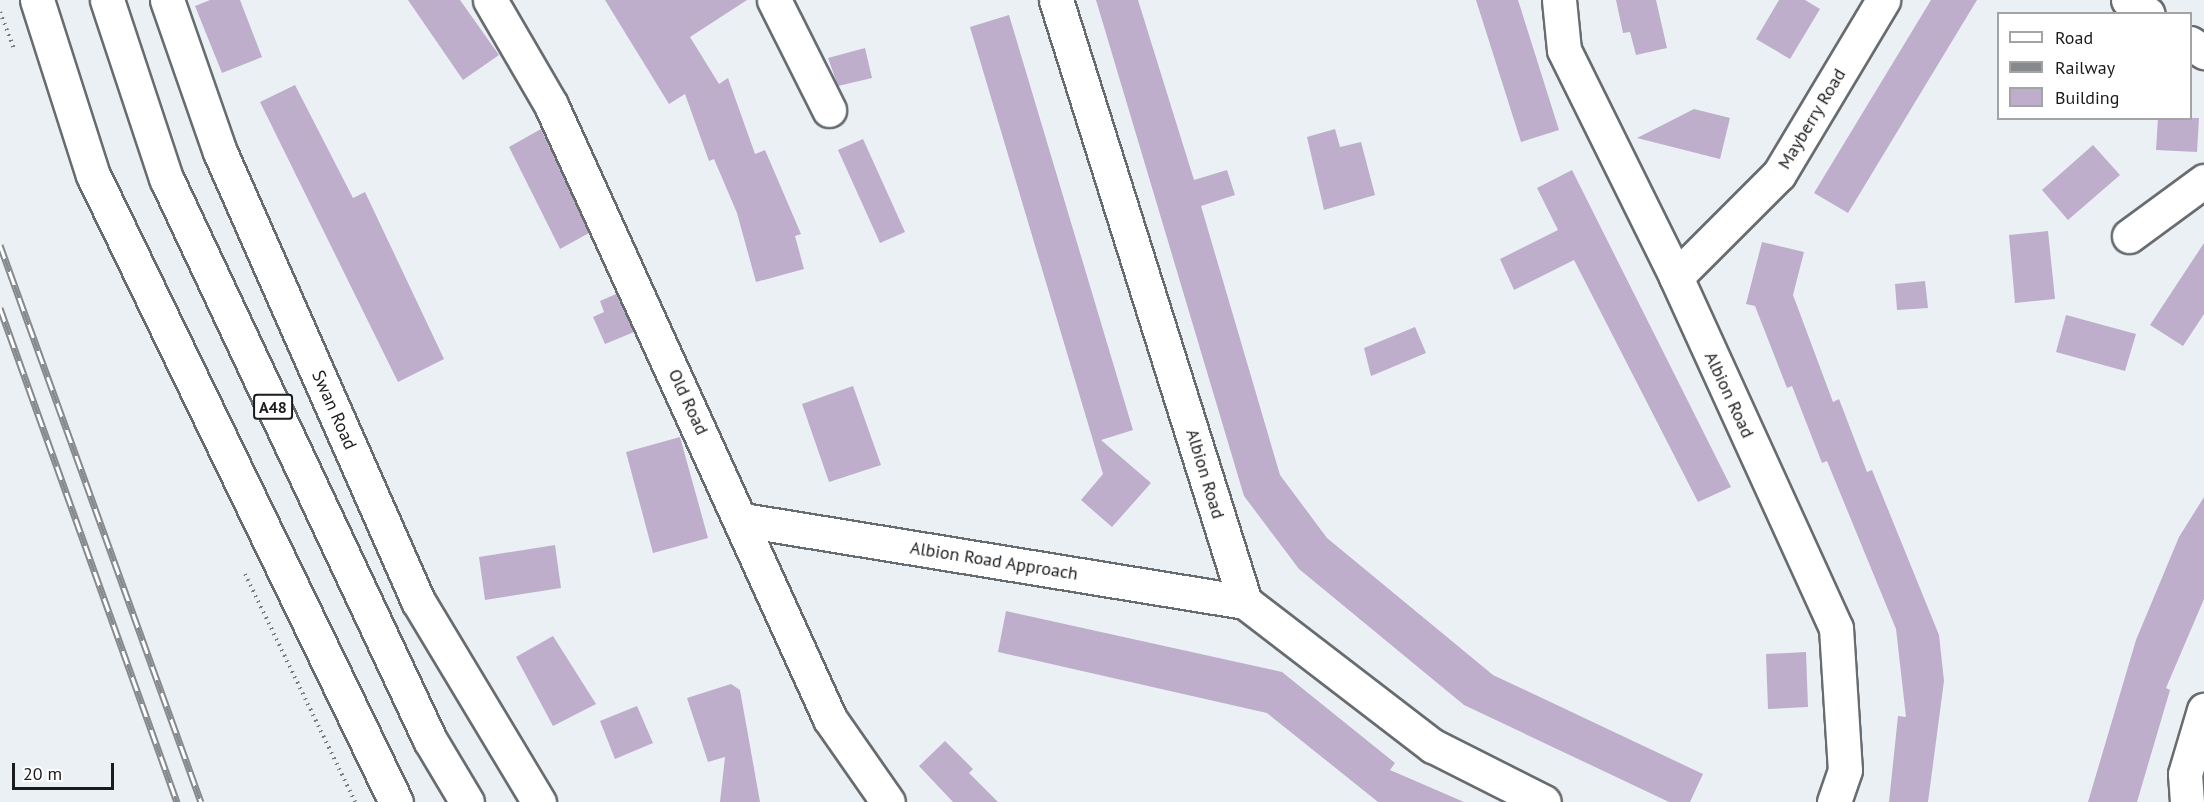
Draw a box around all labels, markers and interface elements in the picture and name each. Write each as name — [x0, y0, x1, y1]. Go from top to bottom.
legend — [1997, 12, 2192, 120]
text: Road — [2055, 26, 2093, 49]
text: Railway — [2055, 56, 2115, 79]
street label: Mayberry Road — [1773, 65, 1851, 173]
text: Building — [2055, 86, 2119, 109]
street label: Albion Road — [1700, 348, 1758, 442]
street label: Old Road — [663, 366, 713, 438]
street label: Swan Road — [307, 367, 361, 453]
road number: A48 — [252, 394, 294, 420]
street label: Albion Road — [1181, 427, 1229, 521]
street label: Albion Road Approach — [908, 537, 1080, 585]
scale bar — [15, 751, 117, 789]
text: 20 m — [23, 762, 62, 785]

